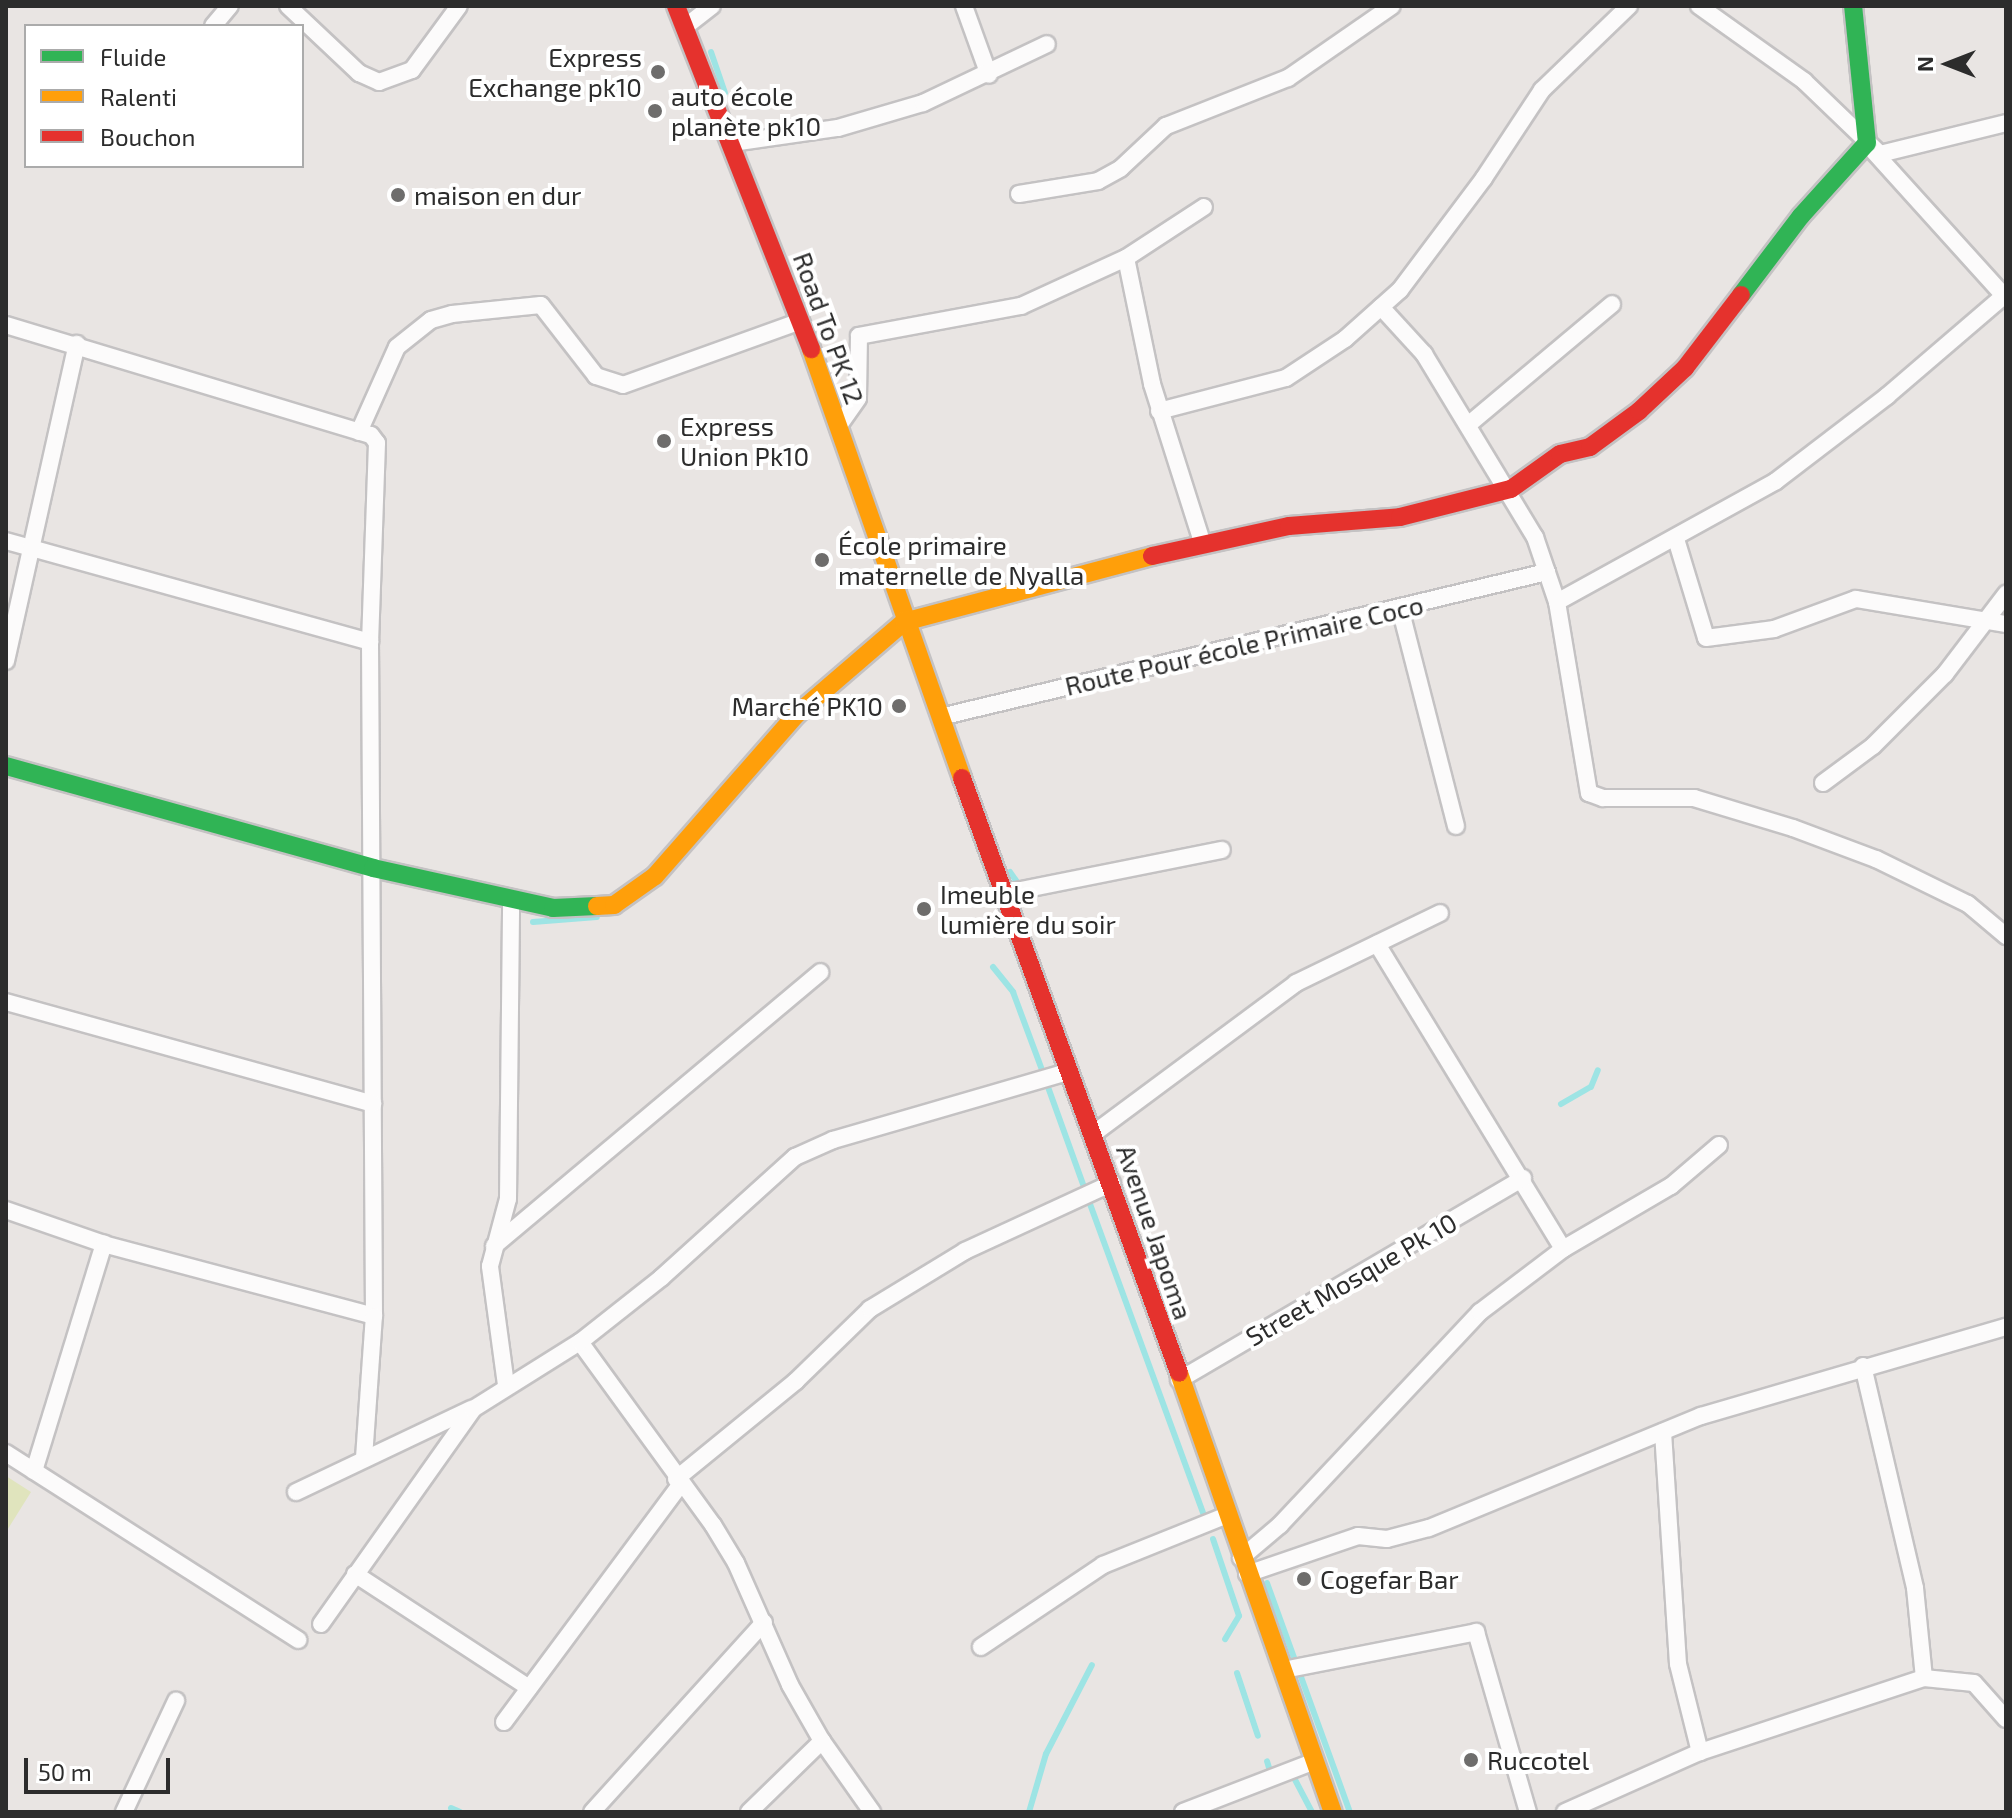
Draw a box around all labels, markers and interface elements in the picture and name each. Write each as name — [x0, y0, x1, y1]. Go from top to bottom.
legend — [24, 24, 304, 168]
north arrow — [1908, 24, 1988, 104]
place label: Express Exchange pk10 — [468, 41, 642, 102]
text: Fluide — [100, 42, 166, 71]
text: N — [1911, 56, 1937, 72]
marker: Express Exchange pk10 — [649, 63, 667, 81]
place label: auto école planète pk10 — [671, 80, 821, 142]
text: Ralenti — [100, 82, 177, 111]
marker: auto école planète pk10 — [646, 102, 664, 120]
text: Bouchon — [100, 122, 195, 151]
place label: maison en dur — [414, 179, 581, 211]
marker: maison en dur — [389, 186, 407, 204]
street label: Road To PK 12 — [787, 248, 871, 408]
place label: Express Union Pk10 — [680, 410, 809, 472]
marker: Express Union Pk10 — [655, 432, 673, 450]
place label: École primaire maternelle de Nyalla — [838, 529, 1084, 590]
marker: École primaire maternelle de Nyalla — [813, 551, 831, 569]
street label: Route Pour école Primaire Coco — [1062, 588, 1426, 702]
place label: Marché PK10 — [732, 690, 883, 722]
marker: Marché PK10 — [890, 697, 908, 715]
place label: Imeuble lumière du soir — [940, 878, 1116, 940]
marker: Imeuble lumière du soir — [915, 900, 933, 918]
street label: Avenue Japoma — [1110, 1140, 1200, 1324]
street label: Street Mosque Pk 10 — [1240, 1206, 1462, 1352]
place label: Cogefar Bar — [1320, 1563, 1459, 1595]
marker: Cogefar Bar — [1295, 1570, 1313, 1588]
scale bar — [28, 1742, 174, 1792]
place label: Ruccotel — [1487, 1744, 1589, 1776]
marker: Ruccotel — [1462, 1751, 1480, 1769]
text: 50 m — [38, 1757, 92, 1786]

